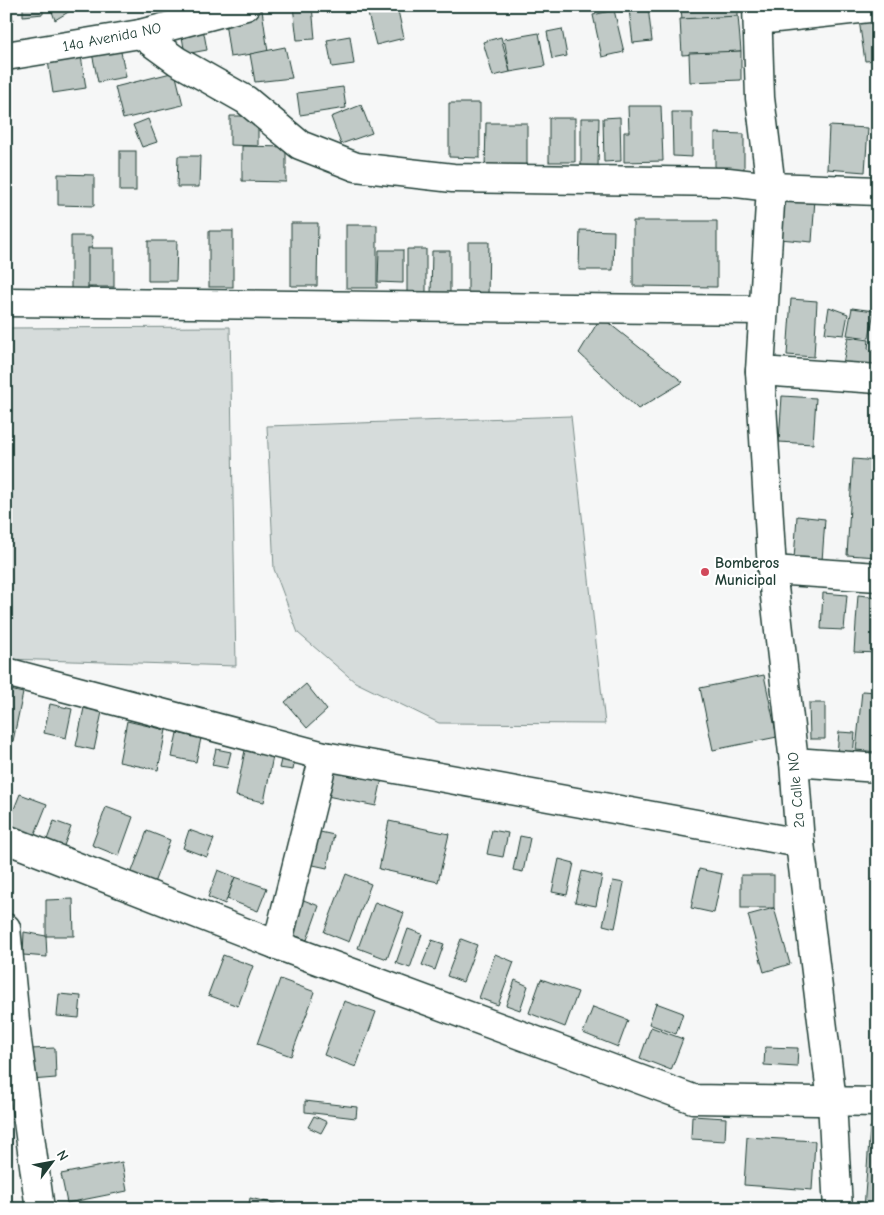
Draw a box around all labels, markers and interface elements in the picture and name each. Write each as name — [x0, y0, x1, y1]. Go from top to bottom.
street label: 14a Avenida NO — [61, 19, 163, 55]
place label: Bomberos Municipal — [715, 554, 779, 589]
marker: Bomberos Municipal — [699, 566, 711, 578]
street label: 2a Calle NO — [784, 751, 808, 829]
north arrow — [28, 1138, 78, 1188]
text: N — [53, 1147, 72, 1164]

